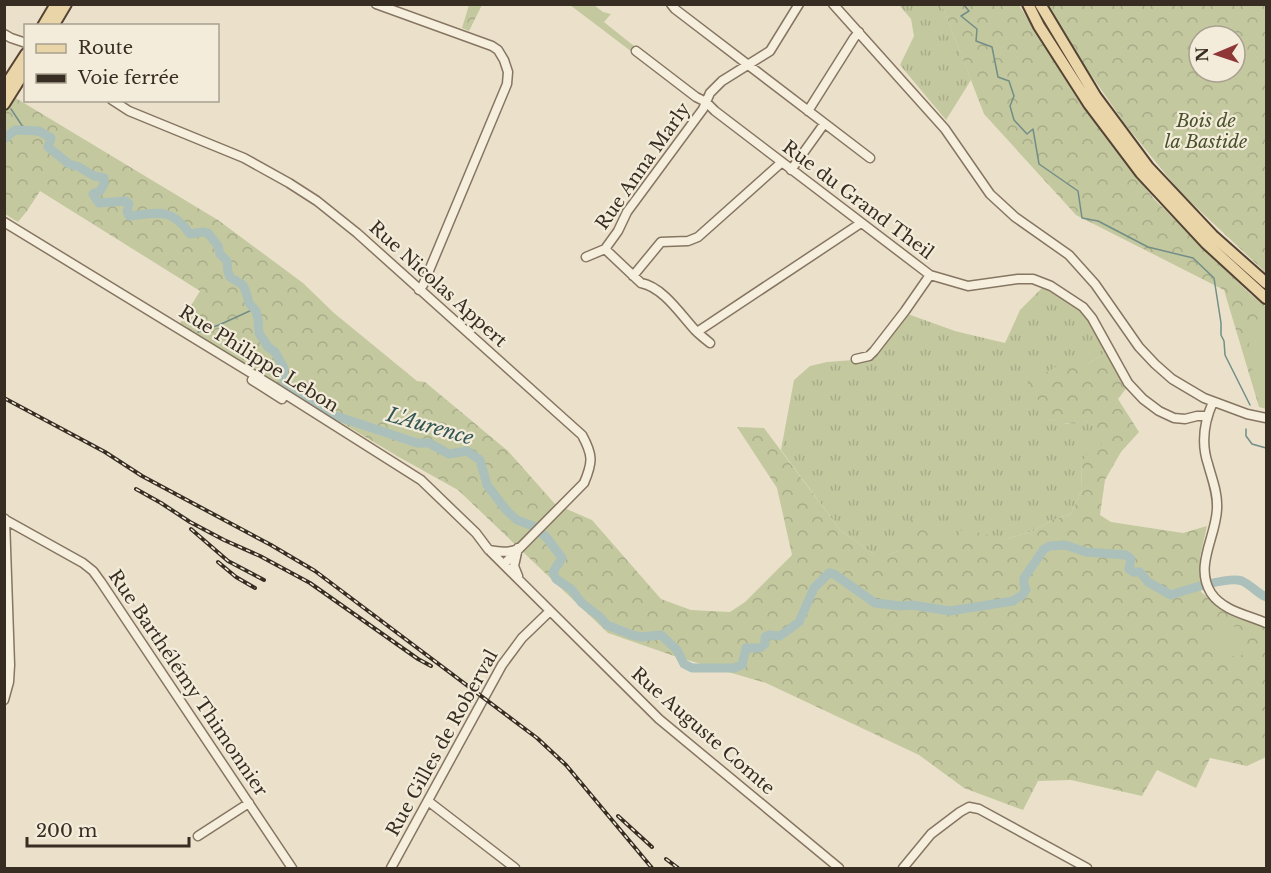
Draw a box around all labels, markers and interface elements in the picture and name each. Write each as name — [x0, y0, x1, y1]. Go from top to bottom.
legend — [24, 24, 219, 102]
north arrow — [1187, 24, 1247, 84]
text: Route — [78, 37, 133, 59]
text: N — [1192, 47, 1212, 62]
text: Voie ferrée — [77, 67, 179, 89]
street label: Rue Anna Marly — [591, 98, 695, 234]
park label: Bois de la Bastide — [1165, 110, 1247, 153]
street label: Rue du Grand Theil — [778, 136, 938, 264]
street label: Rue Nicolas Appert — [365, 216, 512, 352]
street label: Rue Philippe Lebon — [175, 301, 343, 417]
water label: L'Aurence — [383, 402, 476, 450]
street label: Rue Barthélémy Thimonnier — [104, 566, 272, 801]
street label: Rue Gilles de Roberval — [382, 646, 502, 840]
street label: Rue Auguste Comte — [627, 663, 779, 799]
scale bar — [27, 810, 189, 848]
text: 200 m — [36, 820, 97, 842]

